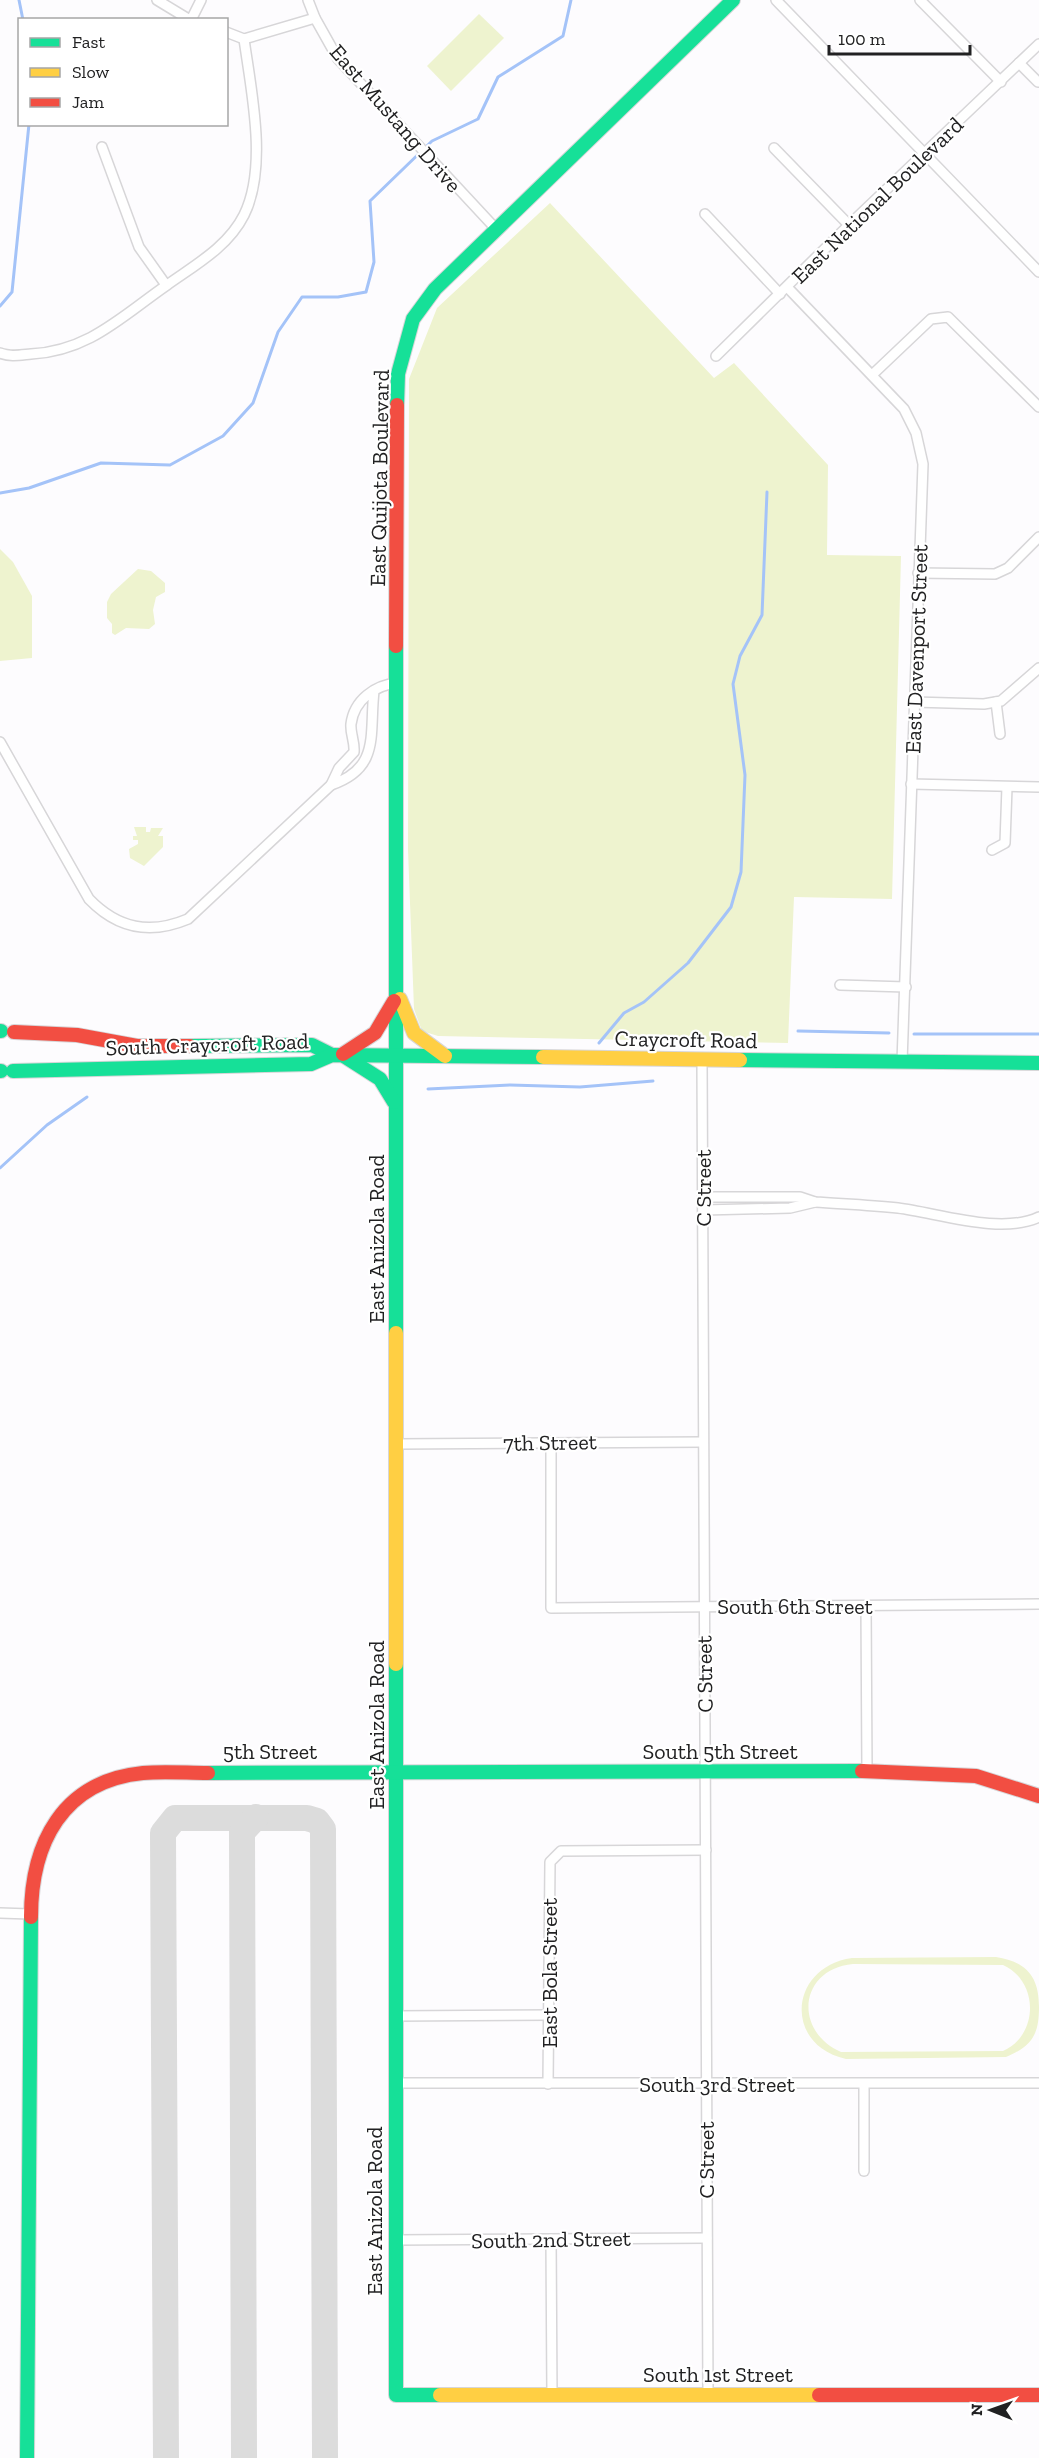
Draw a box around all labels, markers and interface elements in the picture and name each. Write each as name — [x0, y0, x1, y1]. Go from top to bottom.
legend — [18, 18, 228, 126]
scale bar — [829, 18, 970, 56]
text: 100 m — [838, 28, 886, 50]
text: Fast — [72, 31, 105, 53]
street label: East Mustang Drive — [324, 39, 467, 198]
text: Slow — [72, 61, 109, 83]
text: Jam — [72, 91, 104, 113]
street label: East National Boulevard — [786, 111, 969, 289]
street label: East Quijota Boulevard — [364, 369, 395, 587]
street label: East Davenport Street — [899, 543, 934, 754]
street label: Craycroft Road — [614, 1025, 758, 1054]
street label: South Craycroft Road — [105, 1027, 309, 1062]
street label: C Street — [690, 1149, 717, 1227]
street label: East Anizola Road — [363, 1155, 390, 1323]
street label: 7th Street — [503, 1428, 598, 1457]
street label: South 6th Street — [717, 1593, 874, 1620]
street label: C Street — [690, 1634, 719, 1713]
street label: East Anizola Road — [363, 1641, 390, 1809]
street label: 5th Street — [223, 1738, 318, 1765]
street label: South 5th Street — [642, 1738, 798, 1765]
street label: East Bola Street — [536, 1897, 563, 2048]
street label: South 3rd Street — [639, 2071, 796, 2098]
street label: C Street — [693, 2121, 720, 2199]
street label: East Anizola Road — [361, 2127, 388, 2295]
street label: South 2nd Street — [471, 2225, 632, 2254]
street label: South 1st Street — [643, 2361, 794, 2388]
north arrow — [961, 2380, 1021, 2440]
text: N — [967, 2403, 986, 2416]

